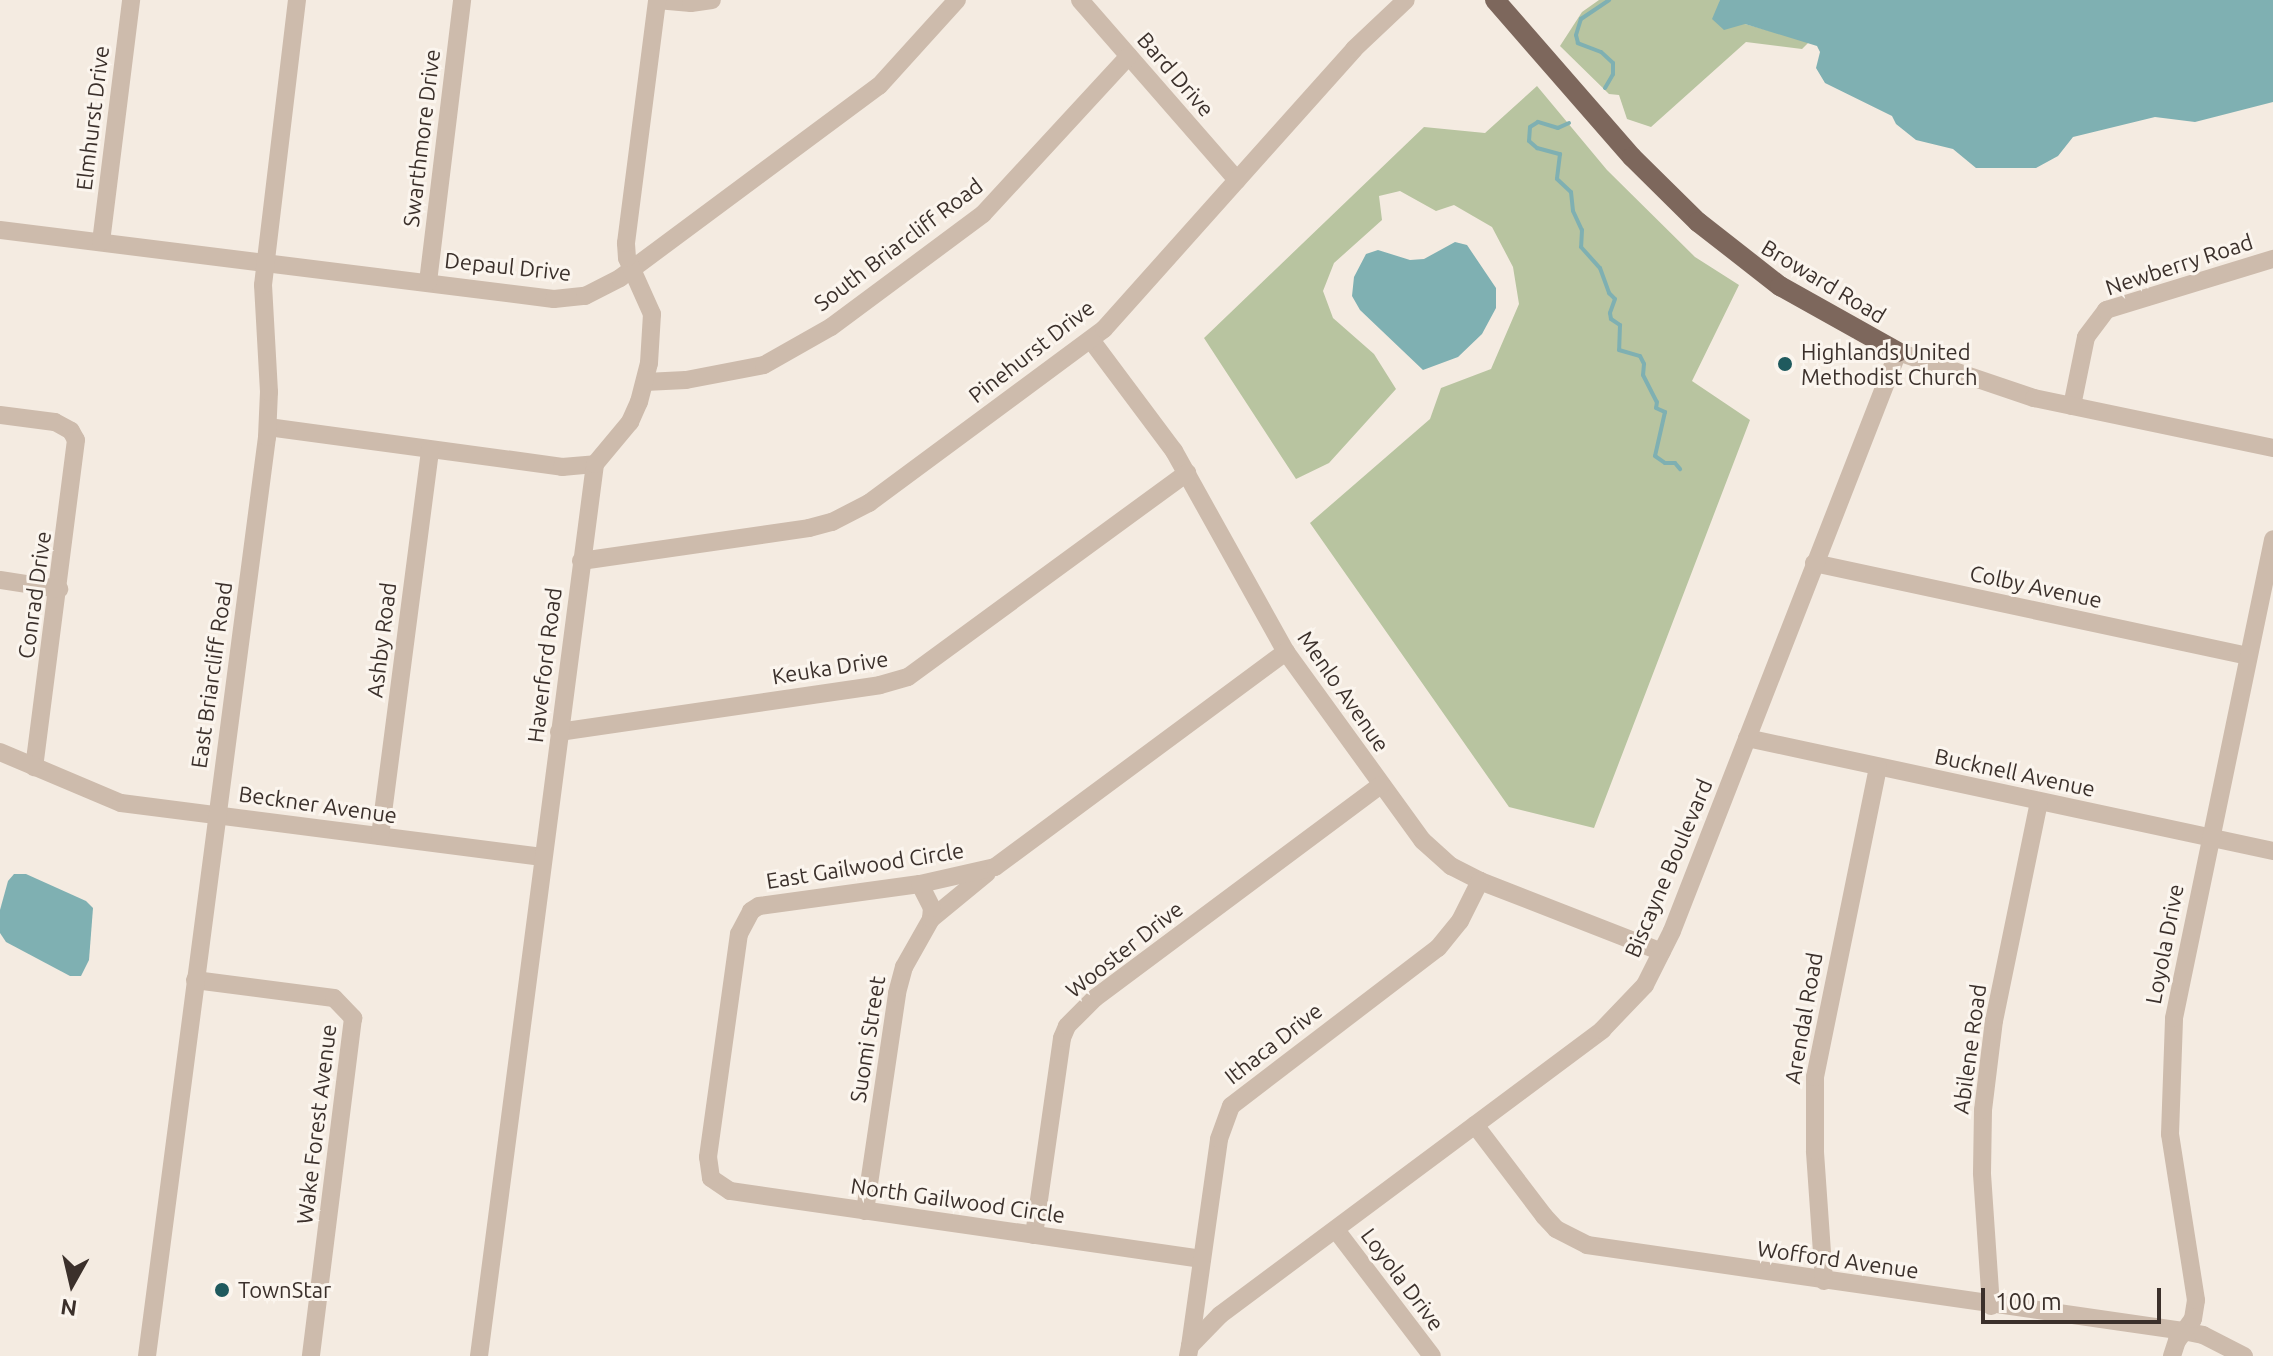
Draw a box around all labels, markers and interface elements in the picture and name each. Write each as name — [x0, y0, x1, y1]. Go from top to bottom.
street label: Bard Drive — [1132, 26, 1220, 122]
street label: Elmhurst Drive — [70, 44, 114, 192]
street label: Swarthmore Drive — [397, 48, 445, 228]
street label: South Briarcliff Road — [808, 172, 988, 316]
street label: Newberry Road — [2102, 228, 2256, 300]
street label: Broward Road — [1757, 234, 1891, 328]
street label: Depaul Drive — [443, 246, 573, 286]
street label: Pinehurst Drive — [963, 294, 1099, 408]
place label: Highlands United Methodist Church — [1801, 338, 1978, 390]
marker: Highlands United Methodist Church — [1776, 355, 1794, 373]
street label: Conrad Drive — [12, 530, 56, 660]
street label: Colby Avenue — [1967, 559, 2105, 613]
street label: East Briarcliff Road — [185, 580, 237, 770]
street label: Ashby Road — [361, 581, 401, 699]
street label: Haverford Road — [521, 586, 567, 744]
street label: Menlo Avenue — [1293, 625, 1395, 757]
street label: Keuka Drive — [770, 645, 890, 689]
street label: Bucknell Avenue — [1932, 742, 2098, 802]
street label: Biscayne Boulevard — [1618, 775, 1718, 961]
street label: Beckner Avenue — [237, 780, 399, 828]
street label: East Gailwood Circle — [764, 836, 966, 894]
street label: Loyola Drive — [2139, 882, 2189, 1006]
street label: Wooster Drive — [1060, 895, 1188, 1003]
street label: Arendal Road — [1778, 950, 1828, 1086]
street label: Suomi Street — [844, 974, 890, 1104]
street label: Abilene Road — [1947, 982, 1991, 1116]
street label: Ithaca Drive — [1219, 997, 1327, 1089]
street label: Wake Forest Avenue — [291, 1022, 341, 1226]
street label: North Gailwood Circle — [849, 1172, 1067, 1228]
street label: Loyola Drive — [1356, 1222, 1450, 1336]
street label: Wofford Avenue — [1756, 1235, 1920, 1283]
north arrow — [32, 1244, 112, 1324]
scale bar — [1985, 1272, 2165, 1322]
place label: TownStar — [238, 1277, 331, 1303]
marker: TownStar — [213, 1281, 231, 1299]
text: 100 m — [1995, 1288, 2062, 1315]
text: N — [59, 1295, 78, 1322]

